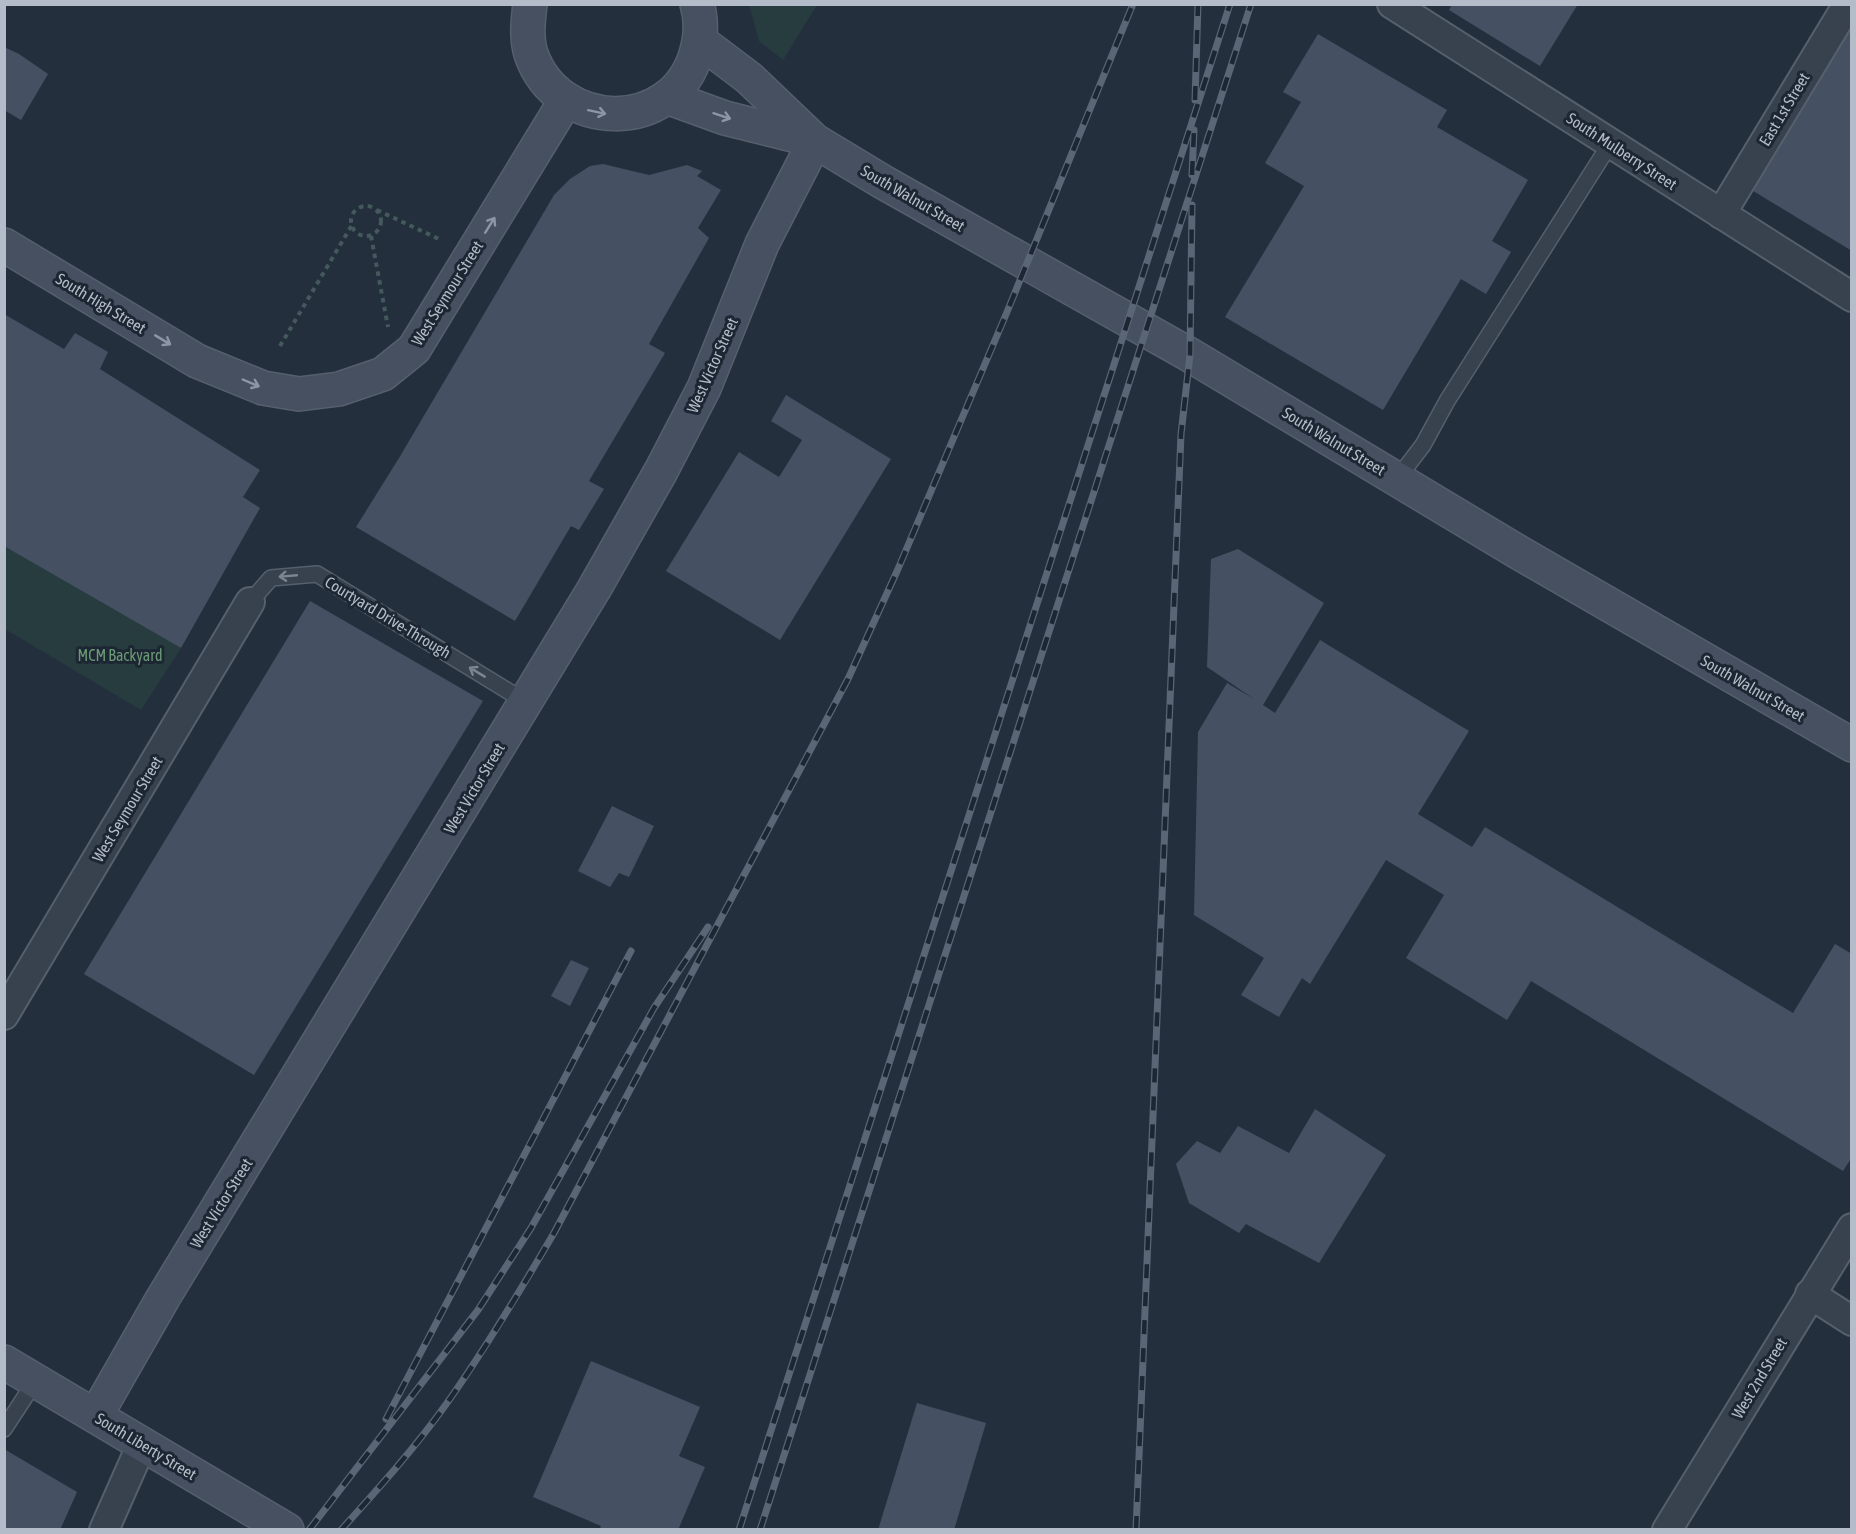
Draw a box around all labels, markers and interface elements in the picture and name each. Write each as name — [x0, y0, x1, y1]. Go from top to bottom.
street label: East 1st Street — [1755, 69, 1813, 149]
one-way arrow — [587, 107, 606, 118]
street label: South Mulberry Street — [1563, 109, 1681, 194]
one-way arrow — [712, 112, 731, 123]
street label: South Walnut Street — [858, 161, 968, 235]
one-way arrow — [484, 217, 496, 234]
street label: West Seymour Street — [408, 237, 487, 349]
street label: South High Street — [52, 269, 149, 338]
street label: West Victor Street — [683, 314, 741, 415]
one-way arrow — [154, 335, 171, 347]
one-way arrow — [241, 378, 260, 389]
street label: South Walnut Street — [1279, 403, 1389, 479]
one-way arrow — [279, 571, 299, 582]
street label: Courtyard Drive-Through — [321, 572, 454, 662]
park label: MCM Backyard — [78, 646, 163, 665]
street label: South Walnut Street — [1698, 651, 1808, 725]
one-way arrow — [468, 665, 485, 678]
street label: West Victor Street — [440, 739, 508, 836]
street label: West Seymour Street — [88, 753, 167, 866]
street label: West Victor Street — [186, 1155, 256, 1251]
street label: West 2nd Street — [1728, 1334, 1790, 1422]
street label: South Liberty Street — [92, 1409, 200, 1484]

